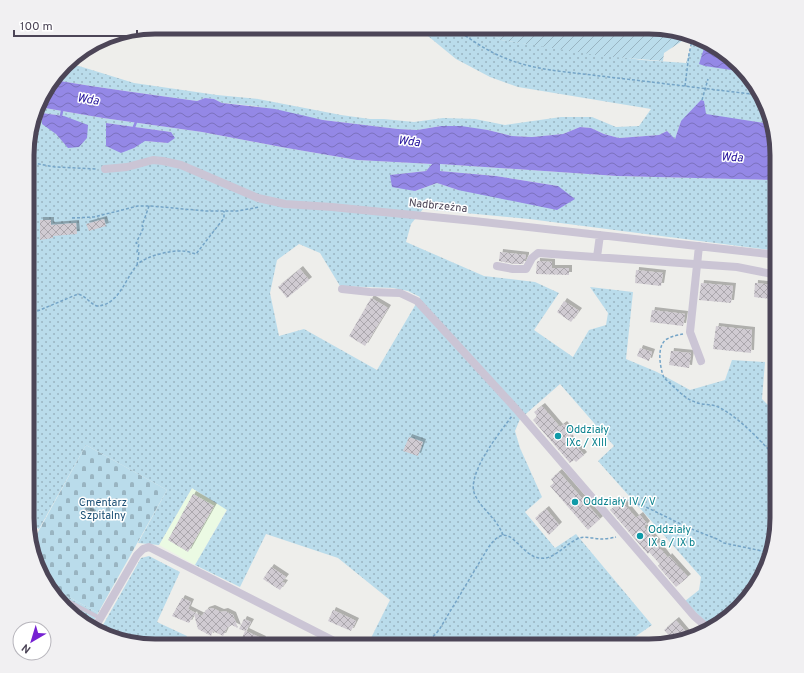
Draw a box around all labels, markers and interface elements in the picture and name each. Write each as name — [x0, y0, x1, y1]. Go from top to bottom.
scale bar — [14, 12, 137, 38]
text: 100 m — [20, 19, 53, 35]
water label: Wda — [76, 90, 101, 110]
water label: Wda — [397, 133, 422, 151]
water label: Wda — [721, 150, 744, 166]
street label: Nadbrzeżna — [408, 196, 468, 216]
place label: Oddziały IXc / XIII — [566, 423, 609, 450]
marker: Oddziały IXc / XIII — [553, 431, 563, 441]
place label: Oddziały IV / V — [583, 495, 656, 509]
park label: Cmentarz Szpitalny — [79, 496, 127, 523]
marker: Oddziały IV / V — [570, 497, 580, 507]
place label: Oddziały IX a / IX b — [648, 523, 695, 550]
marker: Oddziały IX a / IX b — [635, 531, 645, 541]
north arrow — [12, 621, 52, 661]
text: N — [19, 640, 34, 656]

